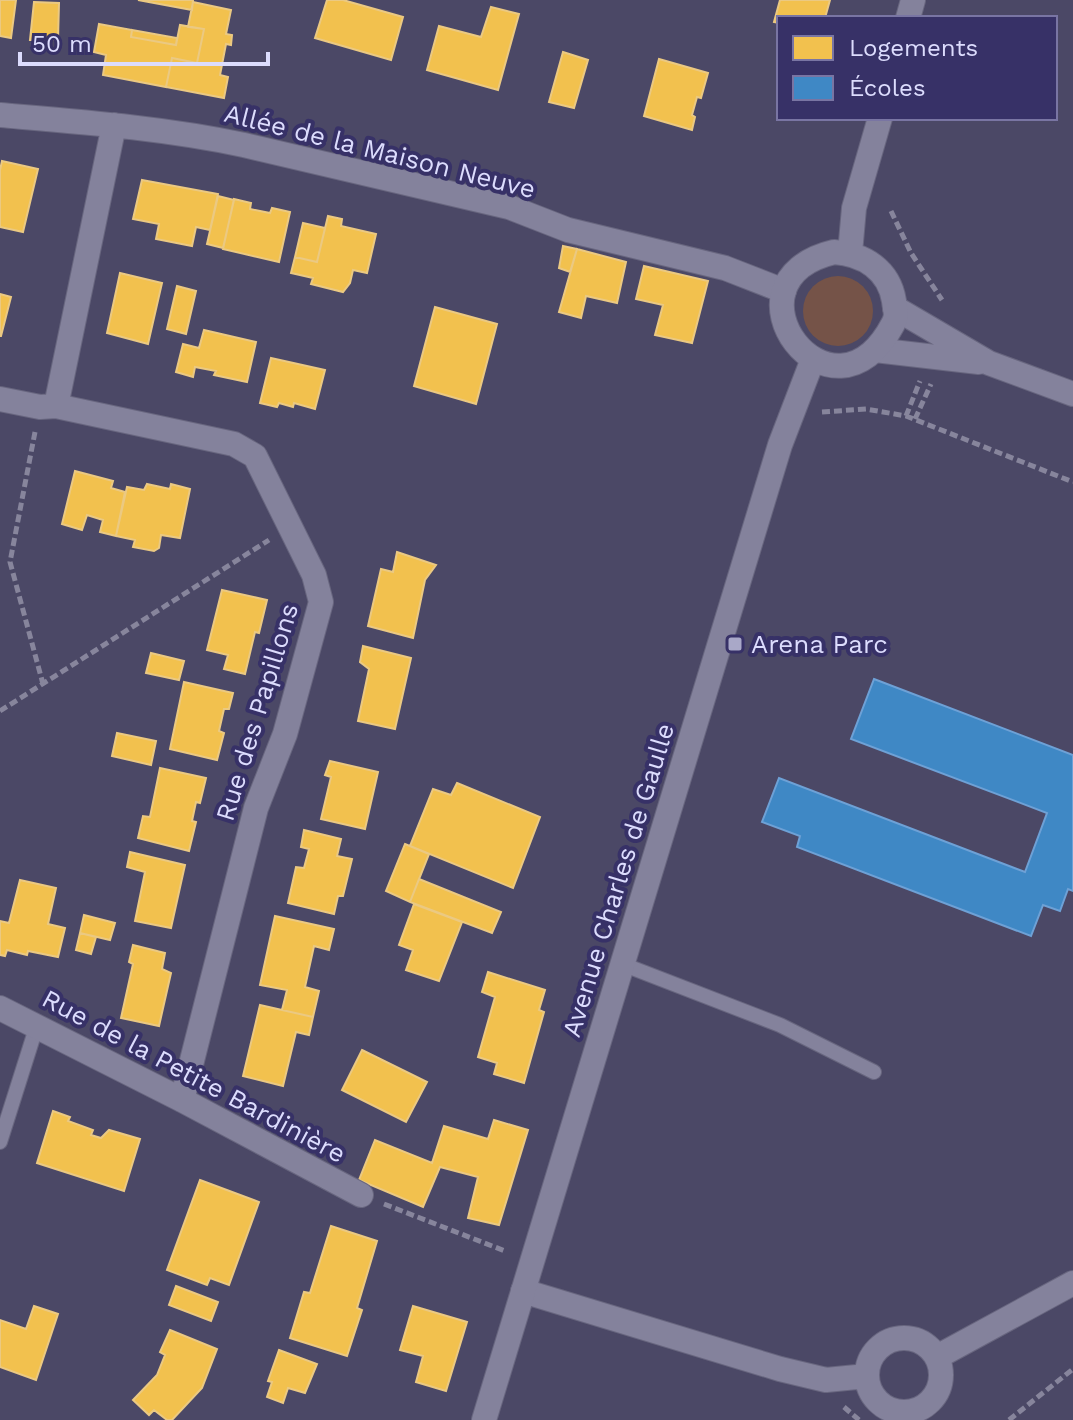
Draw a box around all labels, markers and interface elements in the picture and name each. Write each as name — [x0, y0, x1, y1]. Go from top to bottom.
scale bar — [20, 16, 268, 66]
legend — [777, 16, 1057, 120]
text: 50 m — [32, 30, 92, 58]
text: Logements — [849, 34, 978, 62]
text: Écoles — [849, 74, 926, 102]
street label: Allée de la Maison Neuve — [221, 98, 539, 204]
street label: Rue des Papillons — [210, 600, 304, 824]
place label: Arena Parc — [751, 629, 888, 659]
marker: Arena Parc — [726, 635, 744, 653]
street label: Avenue Charles de Gaulle — [556, 720, 680, 1040]
street label: Rue de la Petite Bardinière — [37, 983, 351, 1169]

